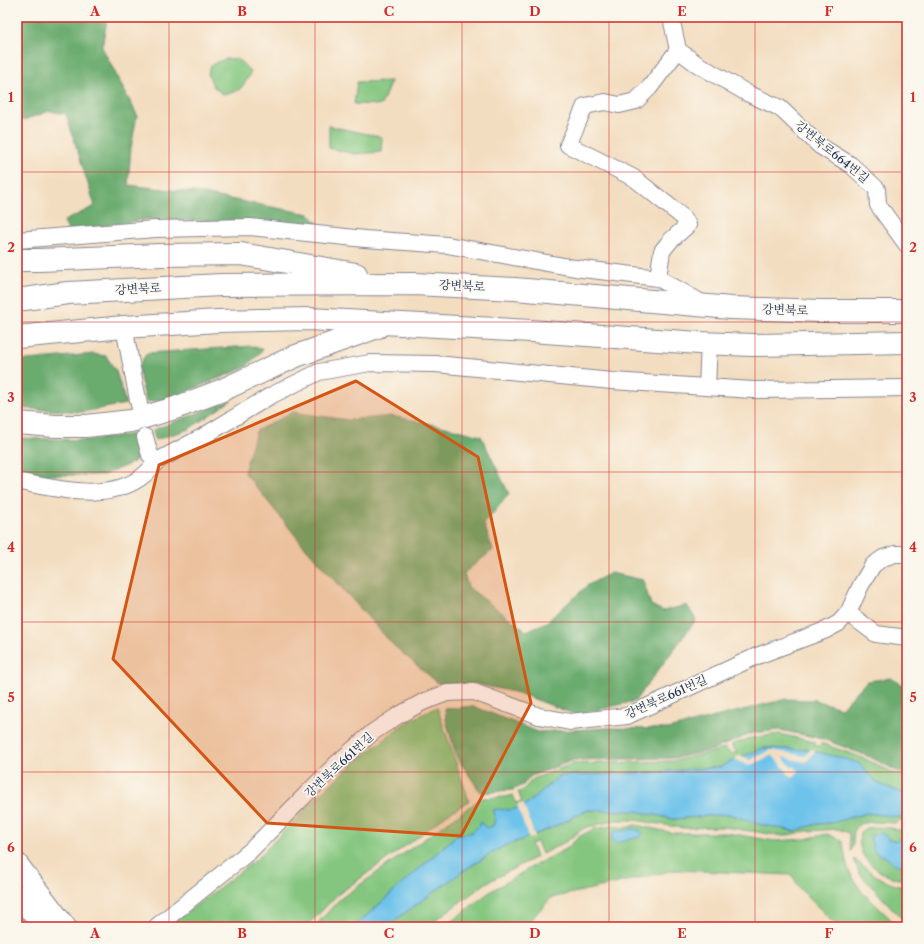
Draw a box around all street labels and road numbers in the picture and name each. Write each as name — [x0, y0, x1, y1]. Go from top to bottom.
street label: 강변북로664번길 — [792, 117, 872, 186]
street label: 강변북로 — [438, 277, 486, 294]
street label: 강변북로 — [114, 280, 162, 297]
street label: 강변북로 — [762, 301, 809, 318]
street label: 강변북로661번길 — [622, 672, 709, 721]
street label: 강변북로661번길 — [301, 729, 376, 800]

